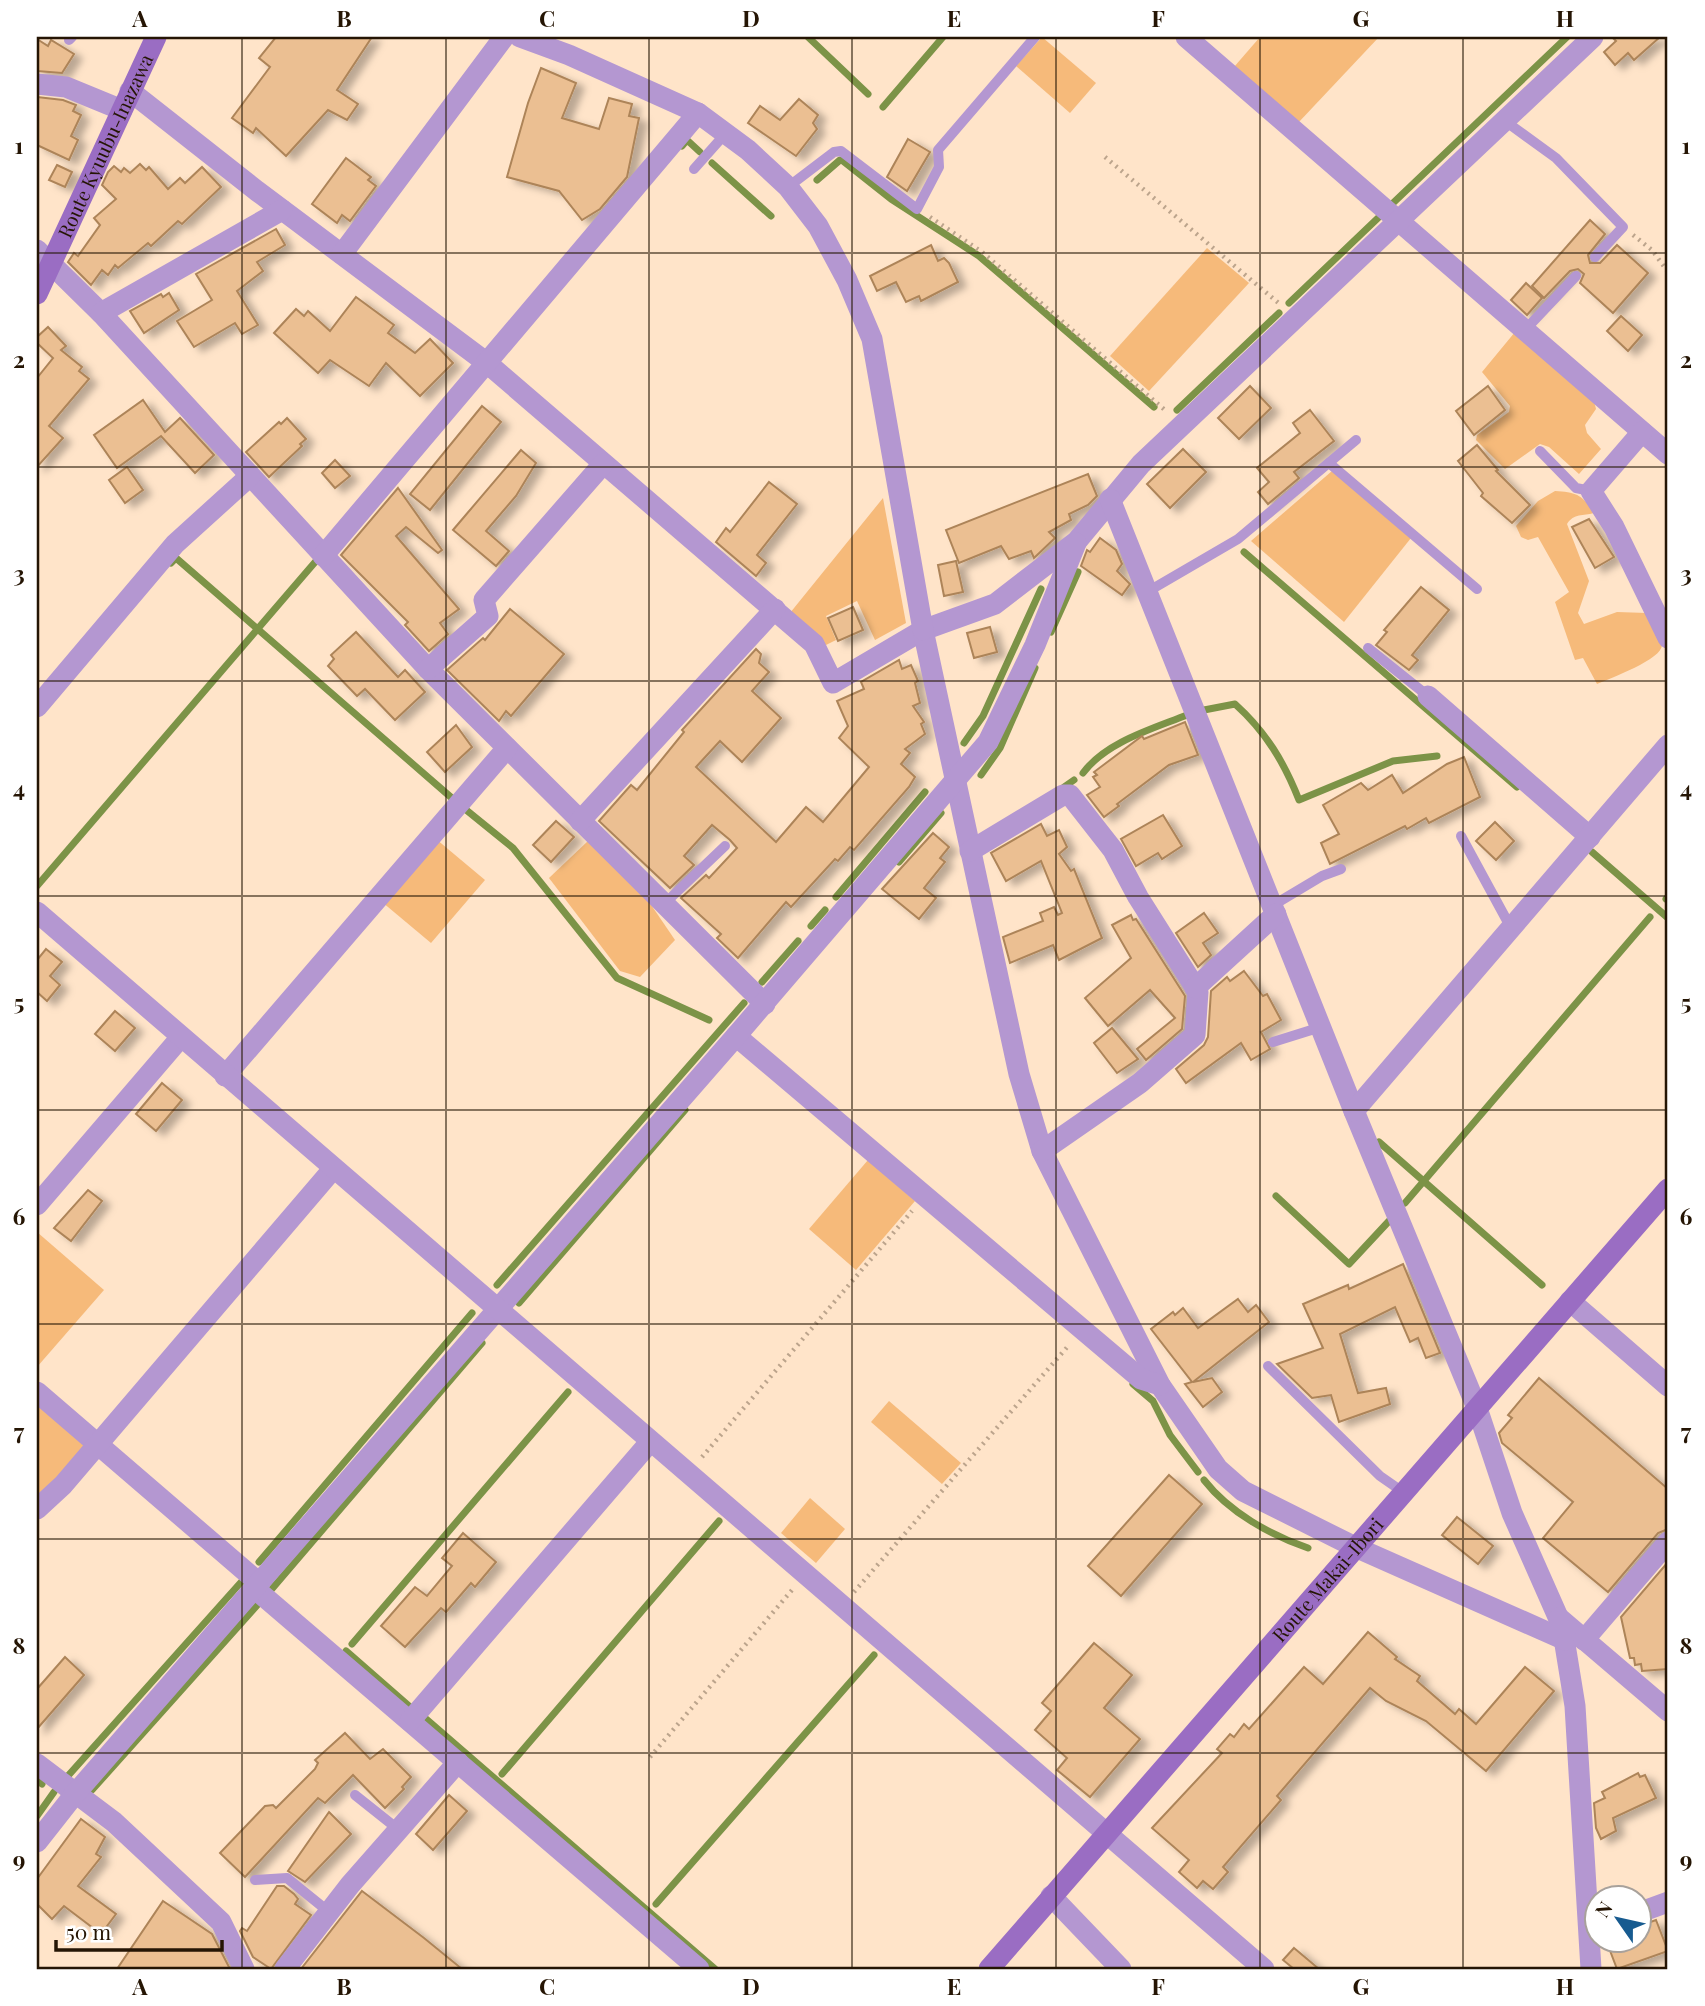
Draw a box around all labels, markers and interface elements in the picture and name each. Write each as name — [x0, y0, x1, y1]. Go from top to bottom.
text: A — [131, 2, 148, 33]
text: B — [336, 2, 352, 33]
text: C — [539, 2, 555, 33]
text: D — [742, 2, 760, 33]
text: E — [947, 2, 961, 33]
text: F — [1151, 2, 1165, 33]
text: G — [1353, 2, 1370, 33]
text: H — [1556, 2, 1574, 33]
street label: Route Kyuubu-Inazawa — [51, 49, 159, 242]
text: 1 — [15, 129, 24, 160]
text: 1 — [1682, 129, 1691, 160]
text: 2 — [13, 343, 25, 374]
text: 2 — [1680, 343, 1692, 374]
text: 3 — [13, 557, 25, 588]
text: 3 — [1680, 557, 1692, 588]
text: 4 — [13, 772, 25, 803]
text: 4 — [1680, 772, 1692, 803]
text: 5 — [14, 986, 24, 1017]
text: 5 — [1681, 986, 1691, 1017]
text: 6 — [13, 1200, 26, 1231]
text: 6 — [1680, 1200, 1693, 1231]
text: 7 — [14, 1415, 25, 1446]
text: 7 — [1681, 1415, 1692, 1446]
street label: Route Makai-Ibori — [1266, 1511, 1389, 1647]
text: 8 — [13, 1629, 25, 1660]
text: 8 — [1680, 1629, 1692, 1660]
text: 9 — [13, 1843, 25, 1874]
text: 9 — [1680, 1843, 1692, 1874]
north arrow — [1582, 1884, 1652, 1954]
text: N — [1588, 1896, 1618, 1922]
scale bar — [56, 1908, 222, 1952]
text: 50 m — [66, 1917, 112, 1945]
text: A — [131, 1970, 148, 2001]
text: B — [336, 1970, 352, 2001]
text: C — [539, 1970, 555, 2001]
text: D — [742, 1970, 760, 2001]
text: E — [947, 1970, 961, 2001]
text: F — [1151, 1970, 1165, 2001]
text: G — [1353, 1970, 1370, 2001]
text: H — [1556, 1970, 1574, 2001]

